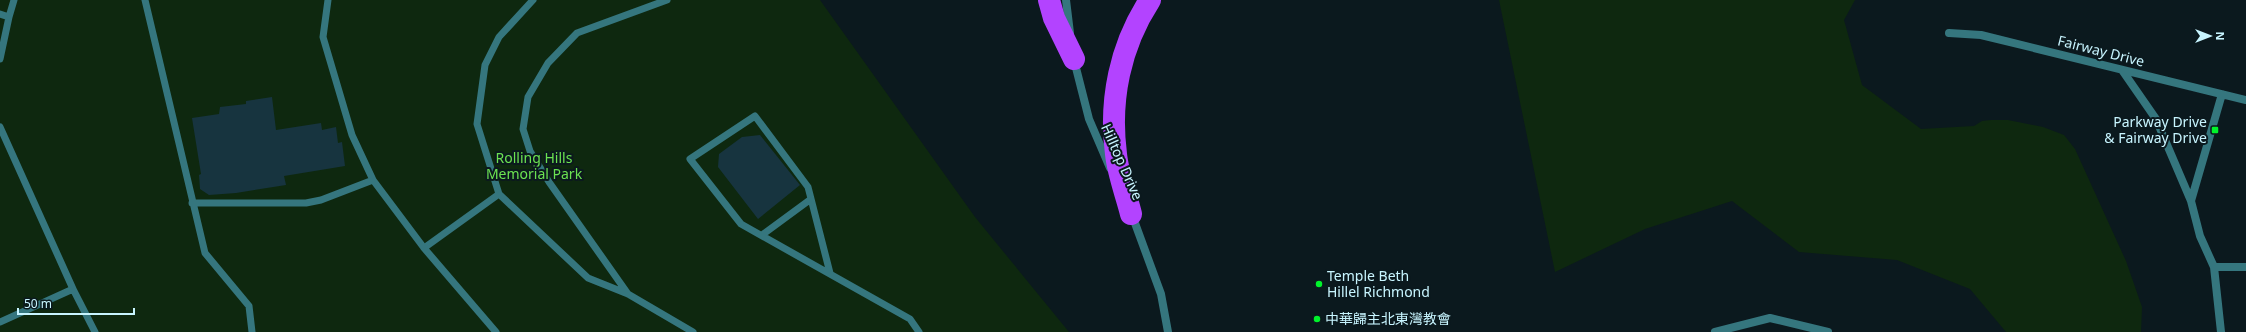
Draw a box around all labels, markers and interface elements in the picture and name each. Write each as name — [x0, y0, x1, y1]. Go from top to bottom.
north arrow — [2190, 16, 2230, 56]
street label: Fairway Drive — [2056, 31, 2147, 70]
text: N — [2213, 32, 2228, 40]
place label: Parkway Drive & Fairway Drive — [2104, 112, 2207, 147]
street label: Hilltop Drive — [1097, 121, 1148, 203]
marker: Parkway Drive & Fairway Drive — [2210, 125, 2220, 135]
park label: Rolling Hills Memorial Park — [486, 148, 583, 183]
place label: Temple Beth Hillel Richmond — [1327, 266, 1430, 301]
marker: Temple Beth Hillel Richmond — [1314, 279, 1324, 289]
scale bar — [18, 290, 134, 316]
text: 50 m — [24, 295, 52, 312]
place label: 中華歸主北東灣教會 — [1325, 309, 1451, 328]
marker: 中華歸主北東灣教會 — [1312, 314, 1322, 324]

